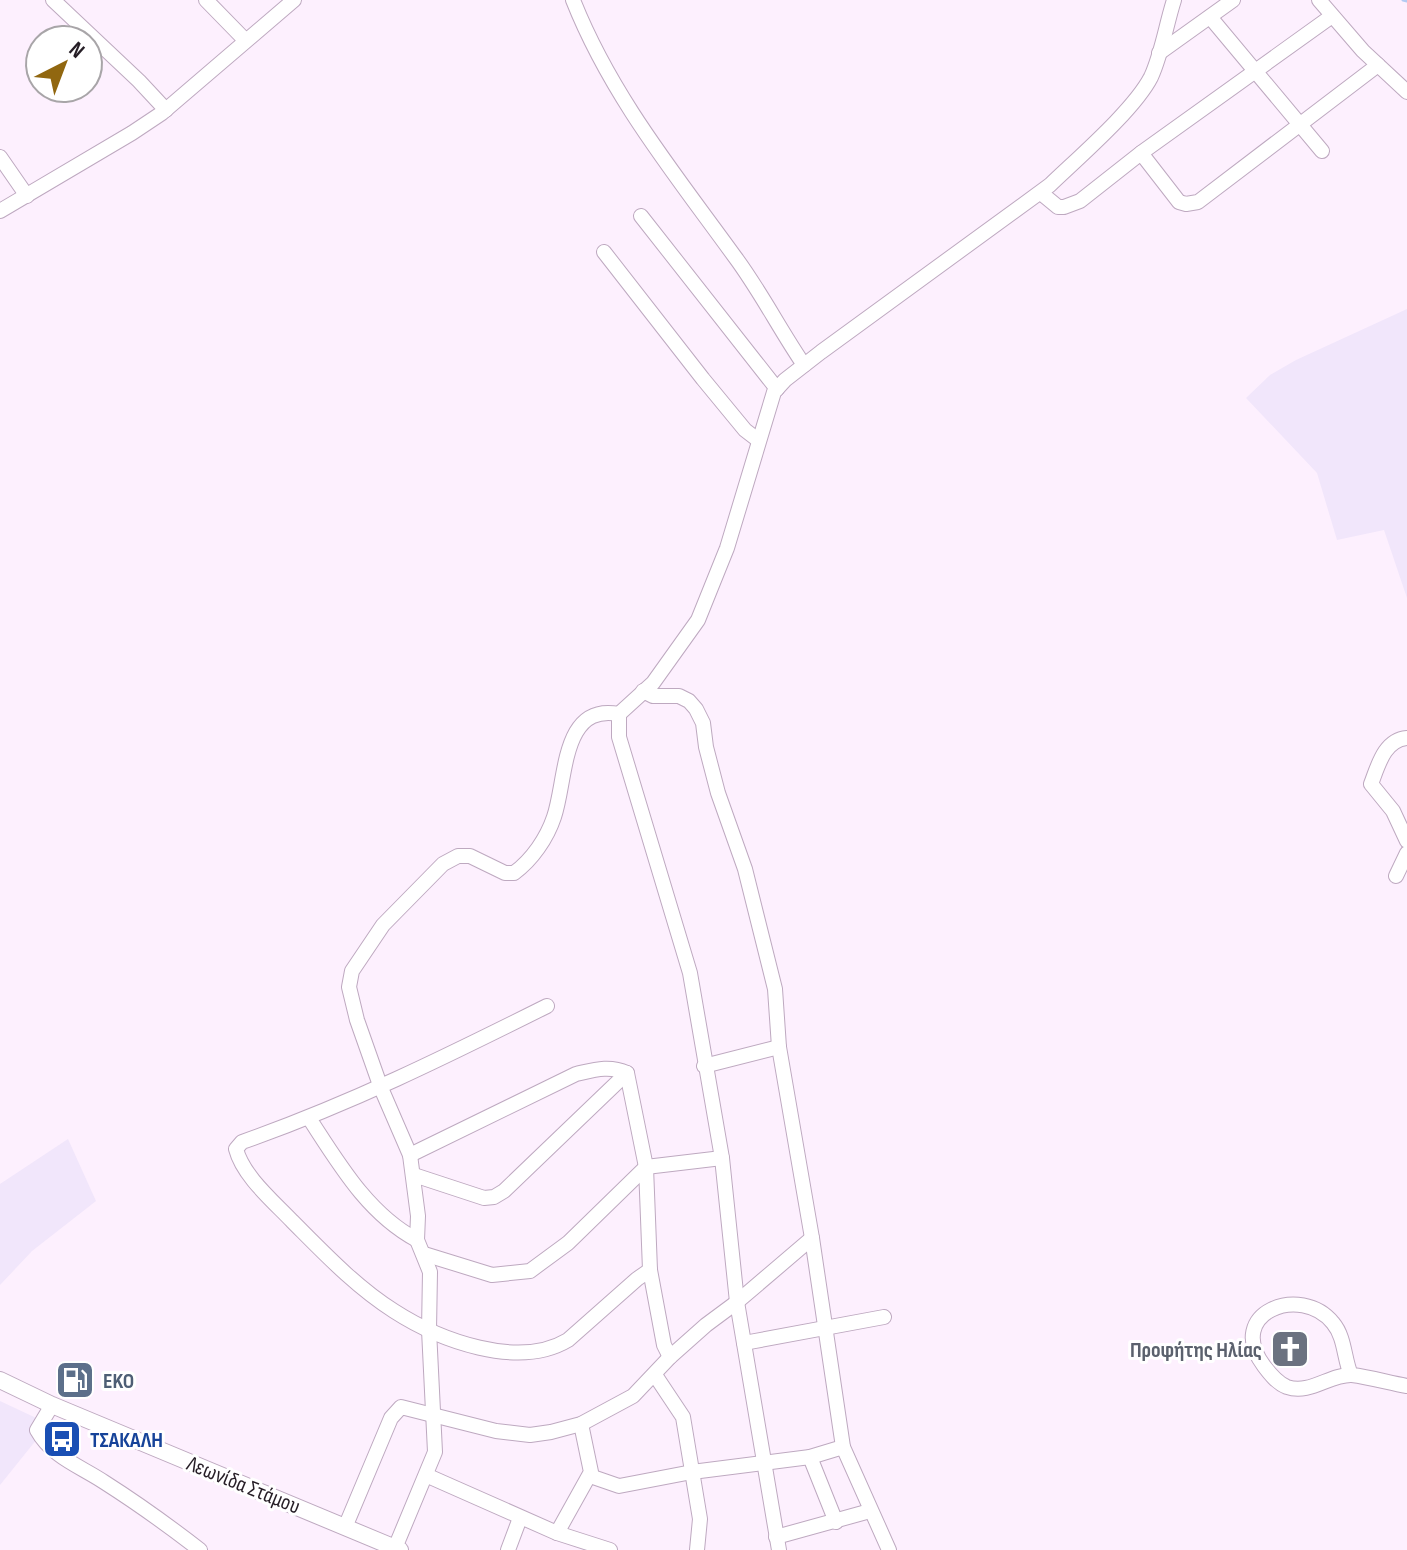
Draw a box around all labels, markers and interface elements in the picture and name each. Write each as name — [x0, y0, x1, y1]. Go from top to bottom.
north arrow — [24, 24, 104, 104]
text: N — [63, 36, 90, 64]
church icon: Προφήτης Ηλίας — [1269, 1328, 1311, 1370]
place label: Προφήτης Ηλίας — [1130, 1337, 1262, 1364]
fuel station icon: EKO — [54, 1359, 96, 1401]
place label: EKO — [103, 1368, 134, 1395]
bus stop icon: ΤΣΑΚΑΛΗ — [41, 1418, 83, 1460]
place label: ΤΣΑΚΑΛΗ — [90, 1427, 163, 1454]
street label: Λεωνίδα Στάμου — [182, 1450, 304, 1520]

